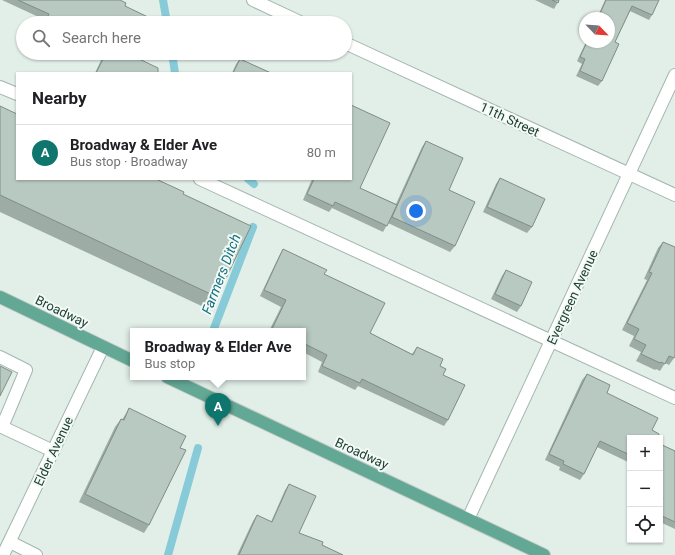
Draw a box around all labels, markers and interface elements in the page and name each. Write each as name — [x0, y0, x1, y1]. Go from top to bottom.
north arrow — [579, 12, 615, 48]
search box — [16, 16, 352, 60]
icon: search — [30, 27, 52, 49]
text: Search here — [62, 29, 141, 47]
text: Nearby — [32, 88, 87, 108]
street label: 11th Street — [478, 99, 542, 140]
text: Broadway & Elder Ave — [70, 136, 217, 154]
text: A — [41, 145, 49, 160]
text: 80 m — [307, 145, 336, 160]
text: Bus stop · Broadway — [70, 154, 188, 169]
your location — [406, 201, 426, 221]
water label: Farmers Ditch — [198, 232, 244, 316]
street label: Evergreen Avenue — [544, 247, 601, 347]
street label: Broadway — [33, 292, 91, 331]
popup — [130, 328, 306, 380]
text: Broadway & Elder Ave — [144, 338, 292, 356]
text: Bus stop — [144, 356, 195, 371]
pin: A — [205, 393, 231, 426]
street label: Elder Avenue — [31, 414, 76, 488]
street label: Broadway — [333, 435, 391, 472]
map controls — [627, 435, 663, 543]
button: + — [627, 435, 663, 471]
button: − — [627, 471, 663, 507]
button: locate — [627, 507, 663, 543]

